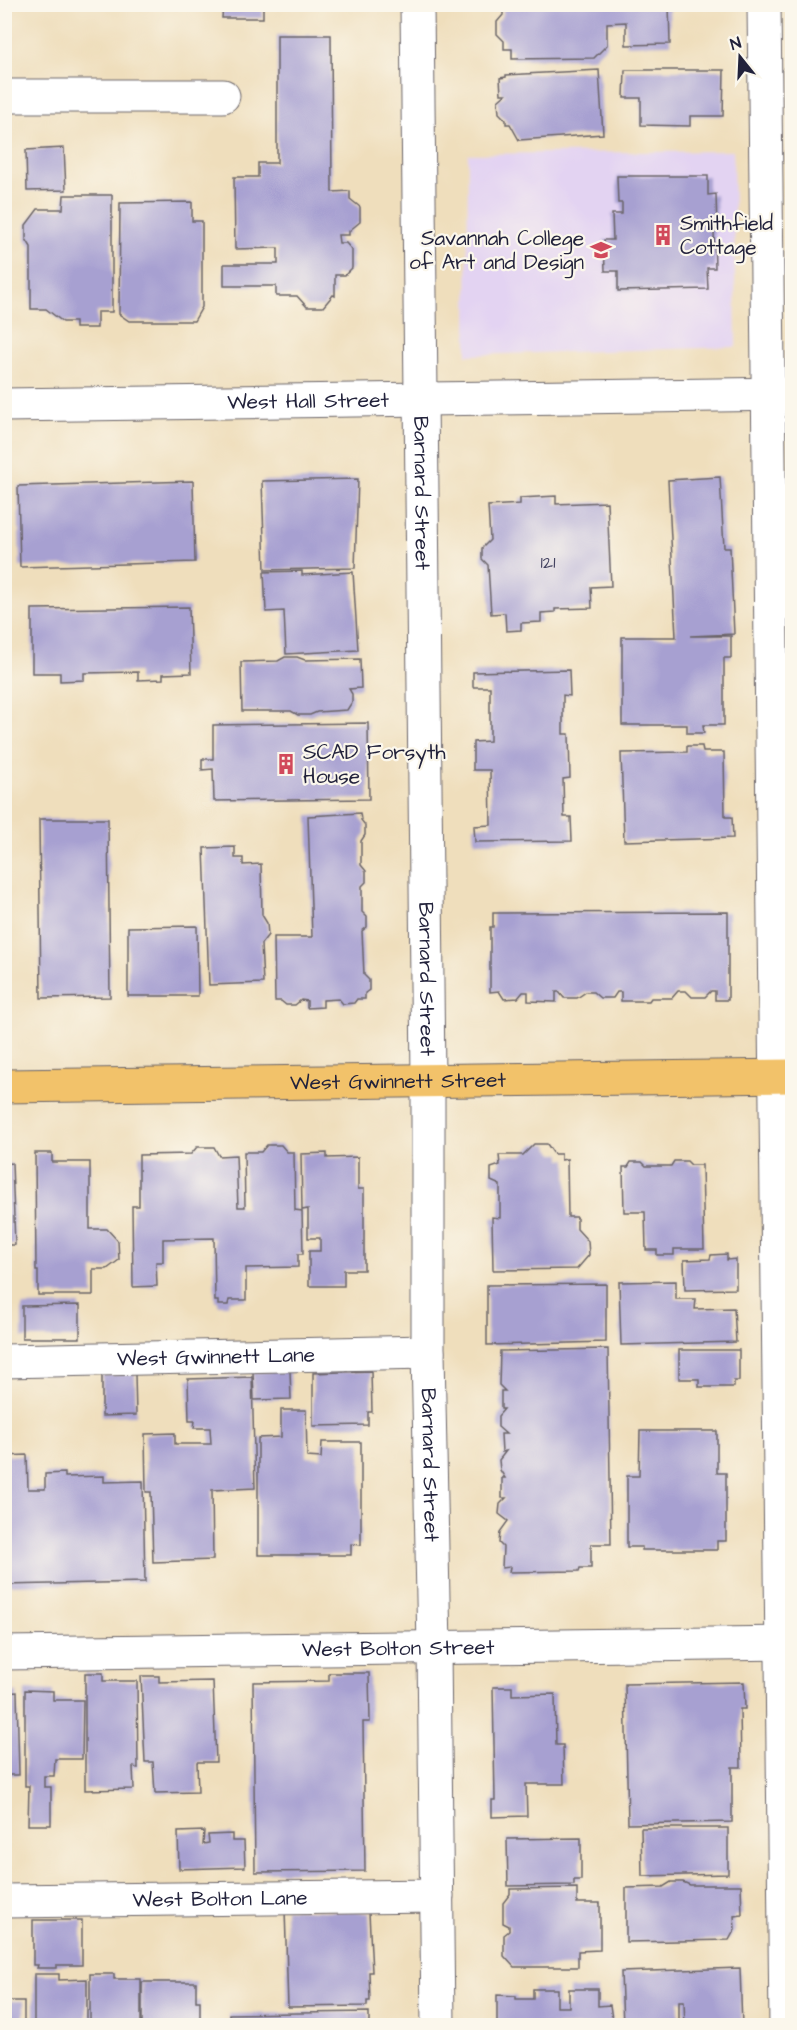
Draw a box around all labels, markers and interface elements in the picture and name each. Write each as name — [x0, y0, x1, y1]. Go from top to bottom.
north arrow — [710, 27, 770, 87]
text: N — [728, 32, 744, 56]
place label: Smithfield Cottage — [680, 209, 773, 264]
building icon: Smithfield Cottage — [651, 223, 675, 247]
place label: Savannah College of Art and Design — [409, 224, 584, 279]
school or university icon: Savannah College of Art and Design — [589, 238, 613, 262]
street label: West Hall Street — [227, 386, 390, 417]
street label: Barnard Street — [406, 416, 437, 571]
house number: 121 — [541, 550, 555, 575]
place label: SCAD Forsyth House — [303, 738, 446, 791]
building icon: SCAD Forsyth House — [274, 752, 298, 776]
street label: Barnard Street — [411, 902, 442, 1057]
street label: West Gwinnett Street — [290, 1066, 507, 1097]
street label: West Gwinnett Lane — [117, 1340, 315, 1374]
street label: Barnard Street — [414, 1388, 446, 1543]
street label: West Bolton Street — [301, 1633, 495, 1664]
street label: West Bolton Lane — [132, 1883, 308, 1915]

